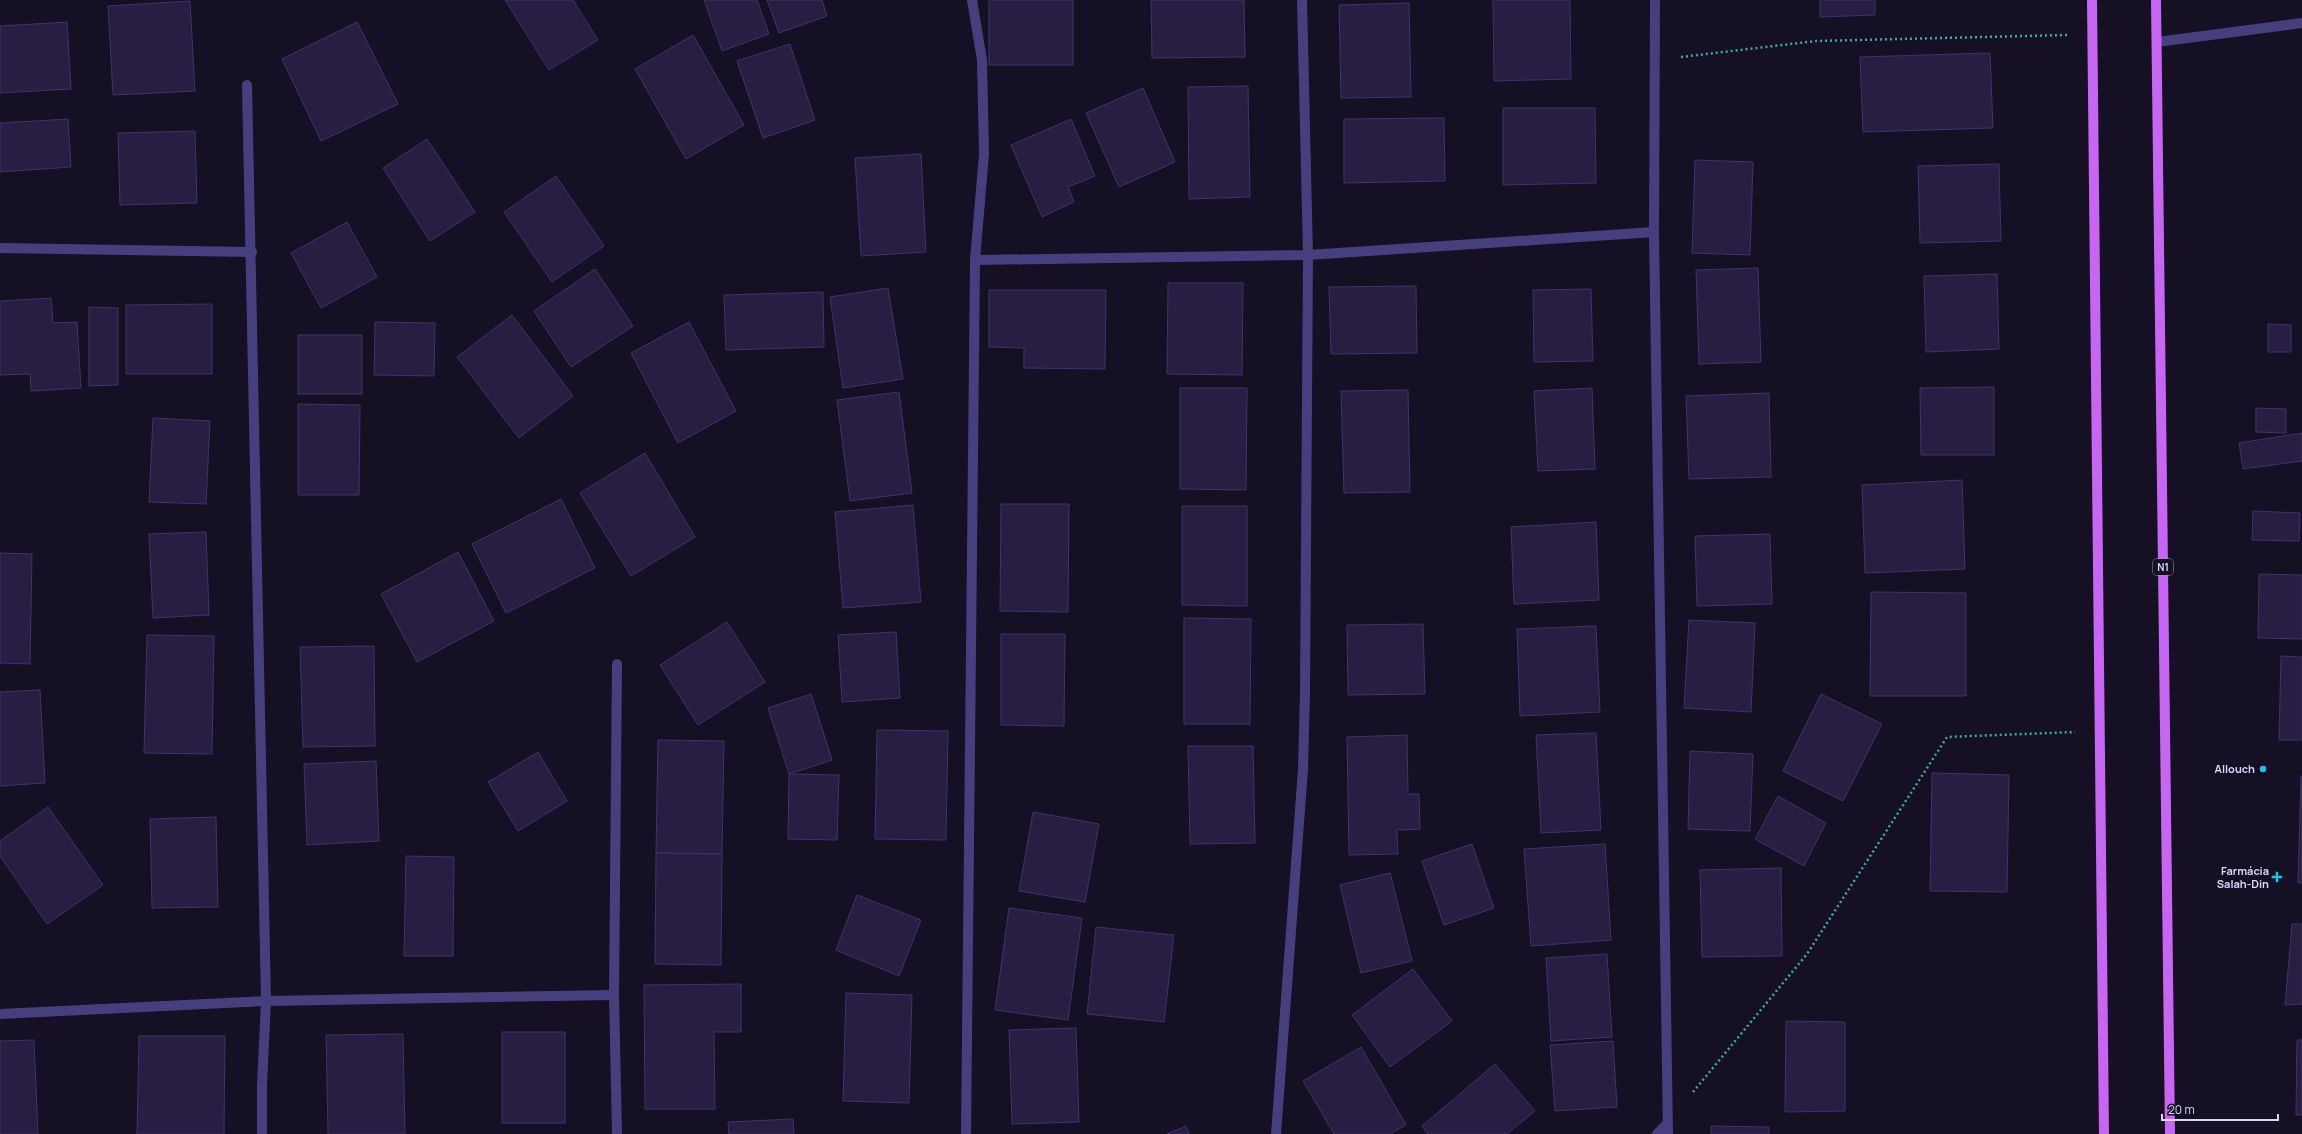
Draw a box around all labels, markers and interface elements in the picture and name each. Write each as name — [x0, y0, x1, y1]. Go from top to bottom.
road number: N1 — [2153, 559, 2173, 575]
place label: Allouch — [2215, 761, 2255, 776]
marker: Allouch — [2258, 764, 2268, 774]
place label: Farmácia Salah-Din — [2217, 863, 2269, 891]
marker: Farmácia Salah-Din — [2272, 872, 2282, 882]
scale bar — [2162, 1096, 2278, 1122]
text: 20 m — [2168, 1101, 2195, 1118]

